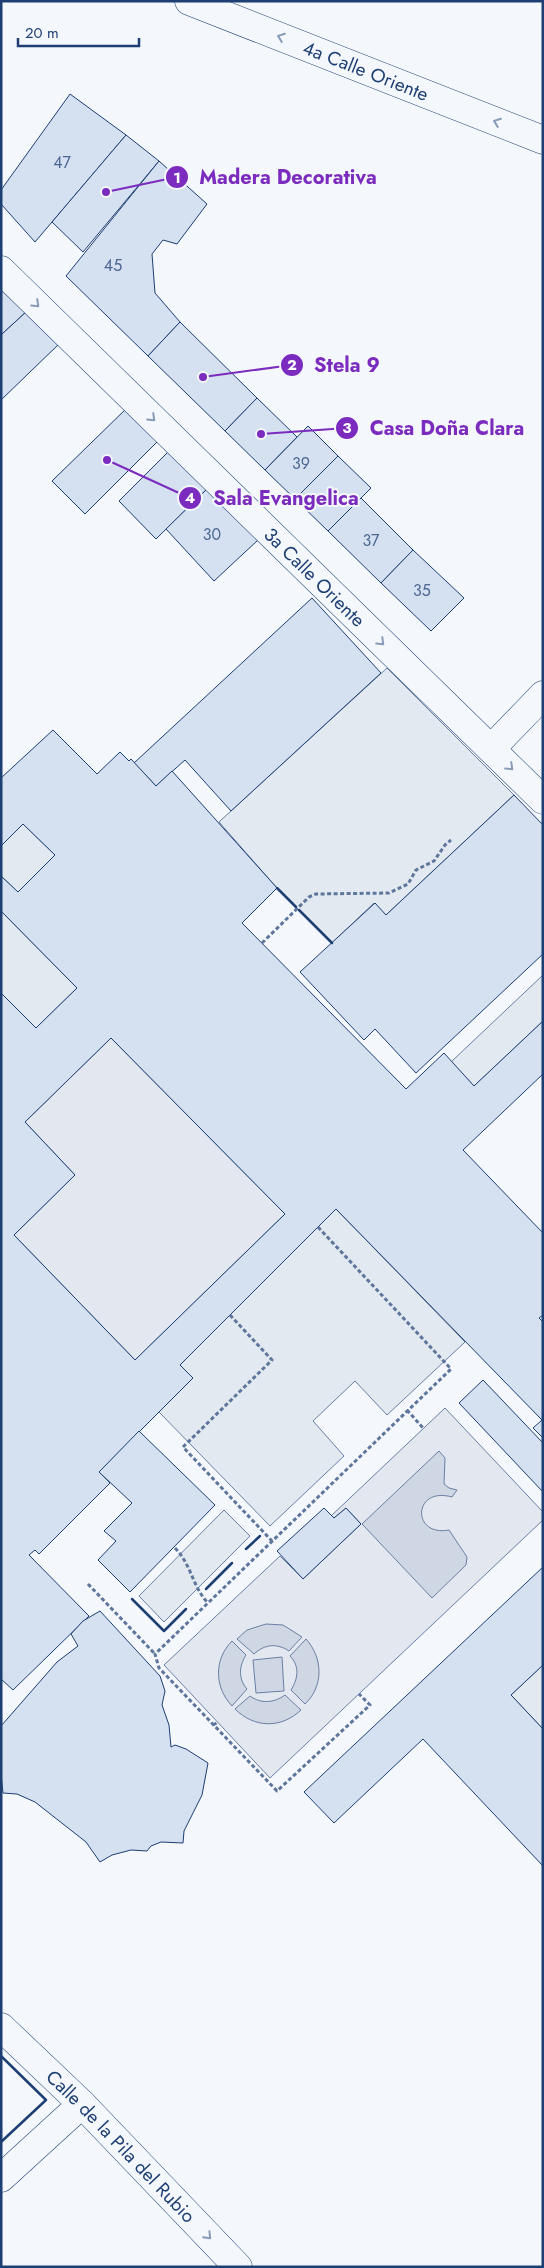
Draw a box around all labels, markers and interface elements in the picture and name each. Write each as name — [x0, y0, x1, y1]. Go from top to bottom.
scale bar — [18, 15, 139, 47]
text: 20 m — [25, 22, 59, 44]
one-way arrow — [277, 33, 286, 43]
street label: 4a Calle Oriente — [299, 34, 433, 107]
one-way arrow — [494, 118, 502, 128]
house number: 47 — [53, 151, 71, 174]
callout: Madera Decorativa — [164, 160, 386, 195]
text: Madera Decorativa — [199, 163, 377, 192]
text: 1 — [173, 167, 181, 189]
house number: 45 — [104, 254, 122, 277]
one-way arrow — [30, 298, 39, 307]
callout: Stela 9 — [279, 347, 390, 382]
text: Stela 9 — [314, 351, 380, 380]
text: 2 — [287, 354, 297, 376]
callout: Casa Doña Clara — [335, 410, 534, 445]
one-way arrow — [147, 412, 156, 421]
text: Casa Doña Clara — [370, 414, 524, 443]
text: 3 — [342, 417, 352, 439]
house number: 39 — [292, 452, 310, 475]
callout: Sala Evangelica — [178, 480, 368, 515]
text: Sala Evangelica — [213, 484, 359, 513]
text: 4 — [185, 487, 195, 509]
street label: 3a Calle Oriente — [258, 521, 372, 633]
house number: 30 — [203, 523, 221, 546]
house number: 37 — [363, 529, 380, 552]
house number: 35 — [413, 579, 431, 602]
one-way arrow — [375, 636, 384, 645]
one-way arrow — [504, 762, 513, 771]
street label: Calle de la Pila del Rubio — [40, 2063, 202, 2228]
one-way arrow — [202, 2230, 211, 2239]

